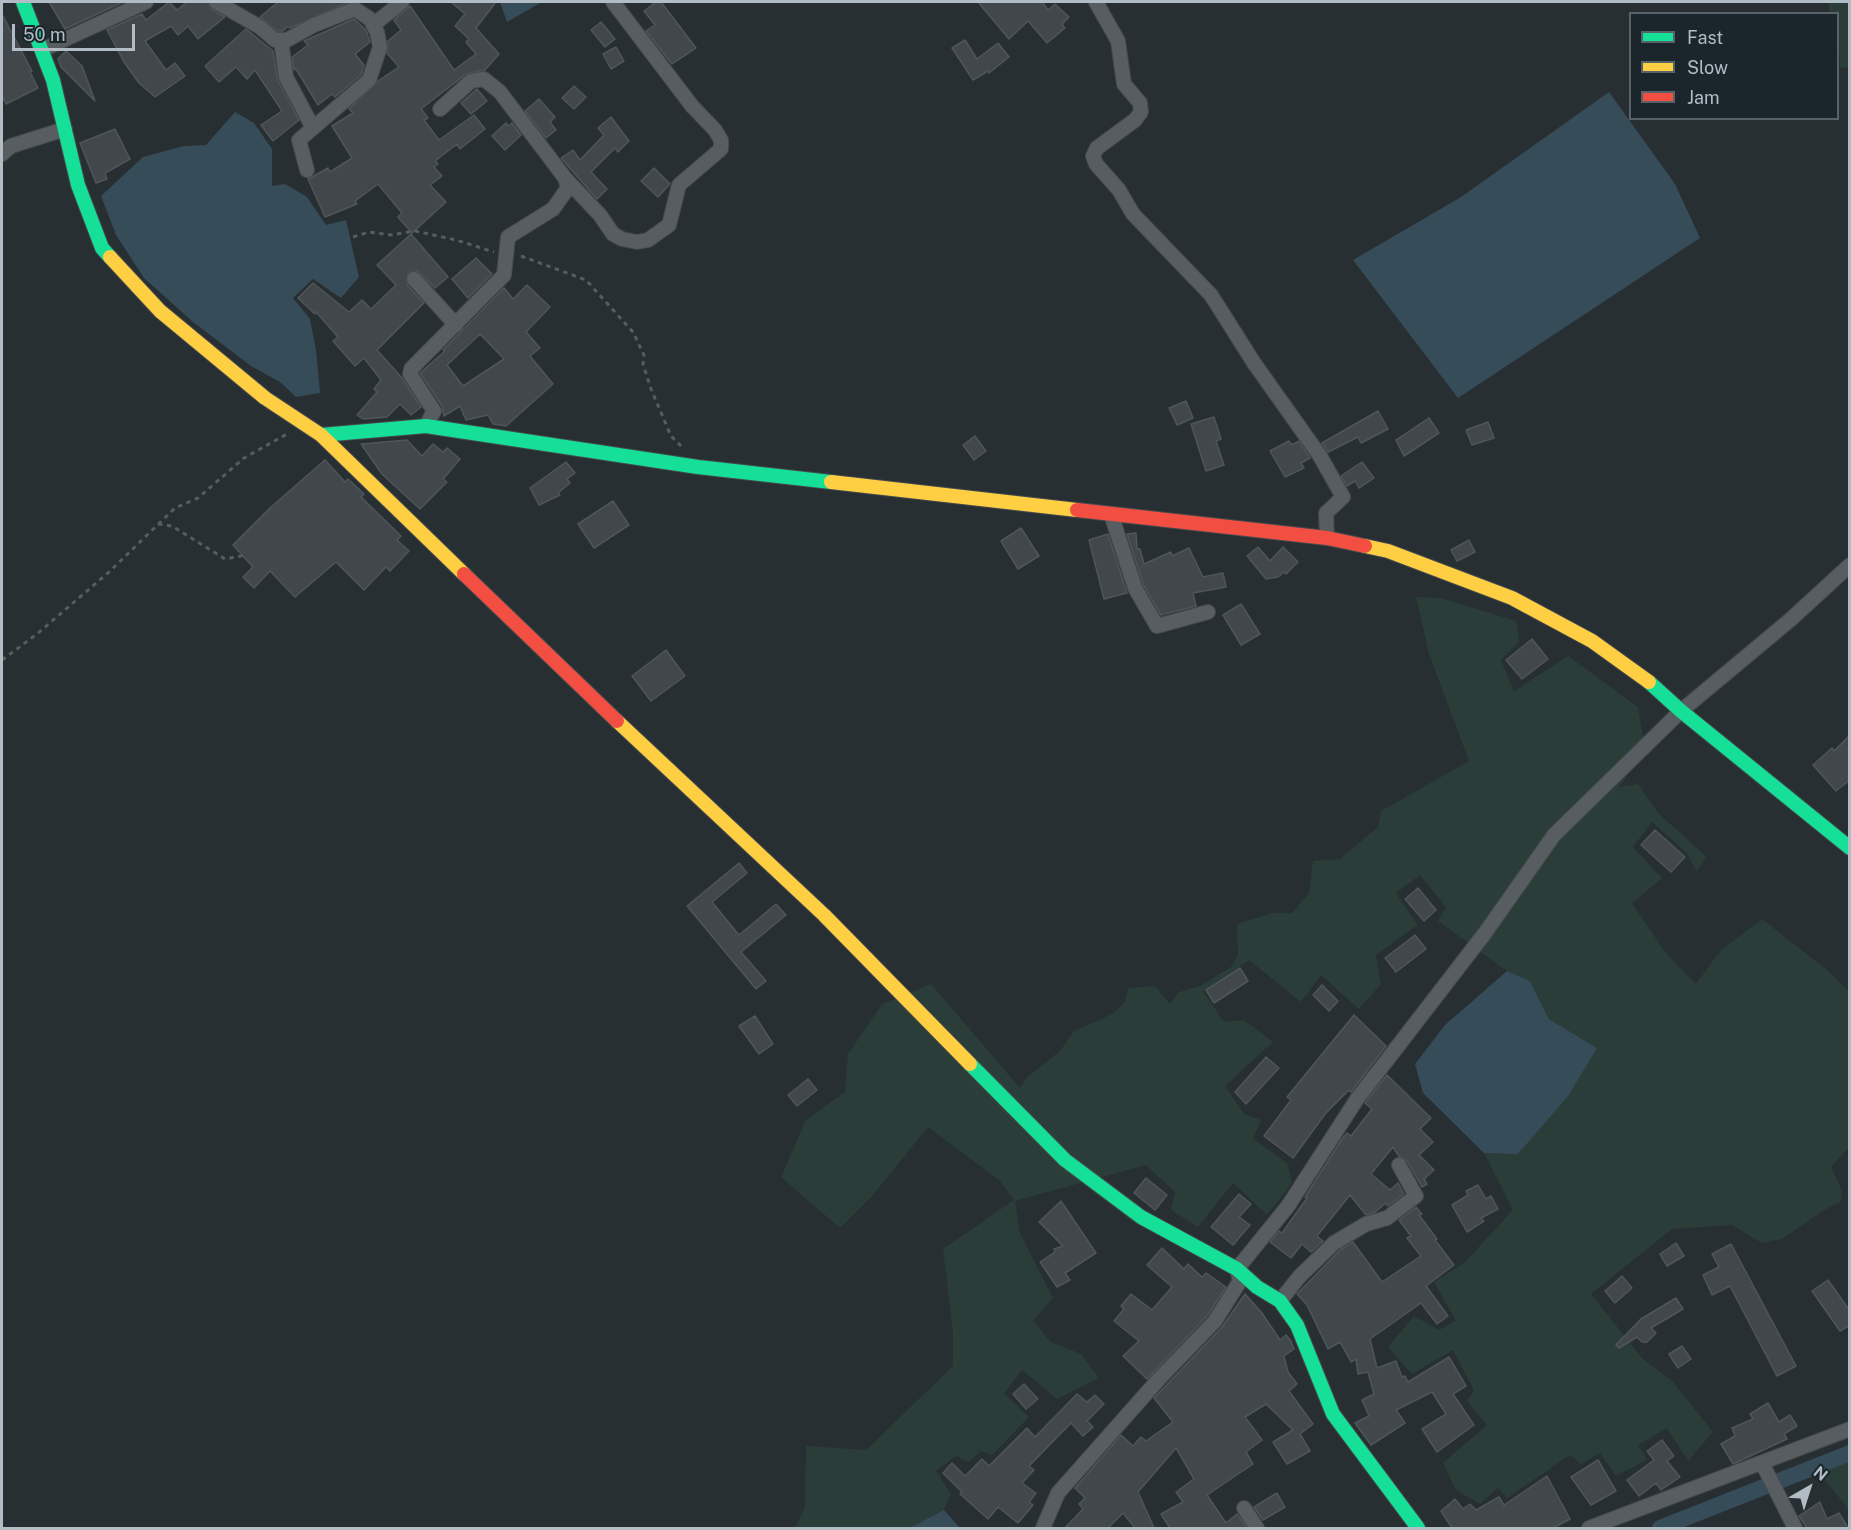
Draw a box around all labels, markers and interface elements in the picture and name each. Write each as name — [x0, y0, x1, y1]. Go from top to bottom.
scale bar — [15, 12, 138, 50]
legend — [1629, 12, 1839, 120]
text: 50 m — [23, 24, 66, 45]
text: Fast — [1687, 27, 1723, 48]
text: Slow — [1687, 57, 1728, 78]
text: Jam — [1687, 87, 1720, 108]
north arrow — [1779, 1458, 1839, 1518]
text: N — [1810, 1462, 1831, 1485]

